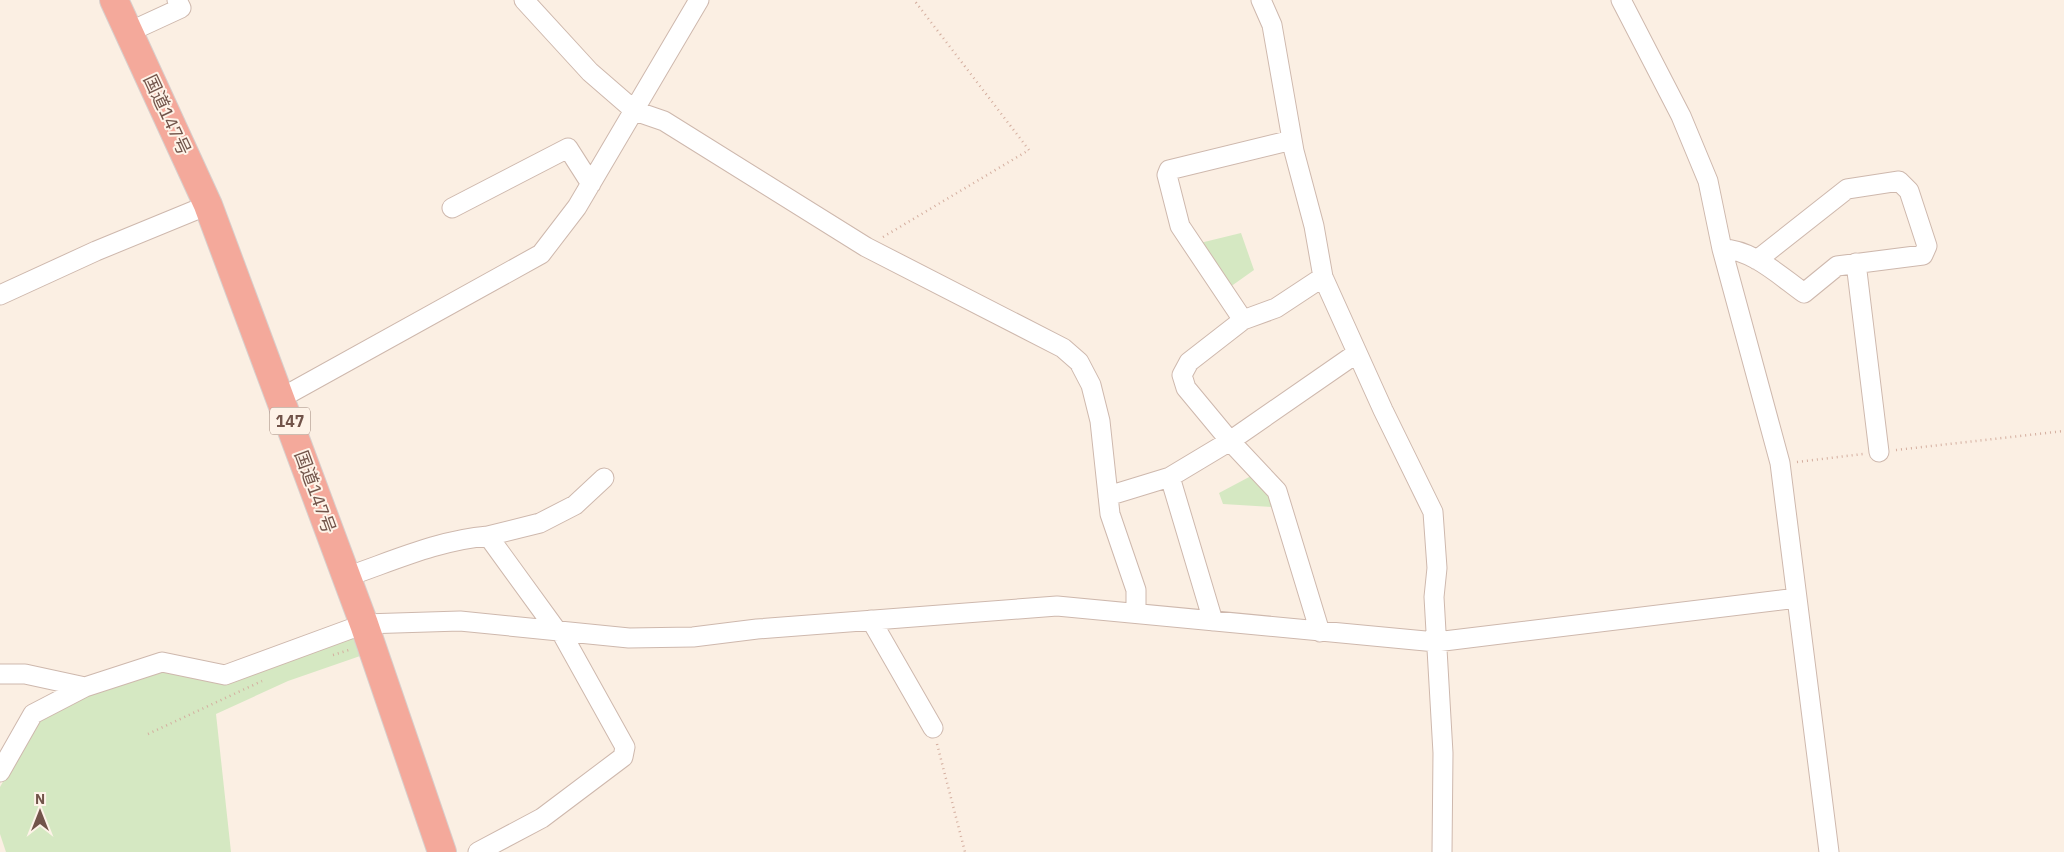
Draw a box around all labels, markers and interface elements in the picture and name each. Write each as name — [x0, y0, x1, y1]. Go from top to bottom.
street label: 国道147号 — [139, 71, 196, 159]
road number: 147 — [270, 408, 310, 434]
street label: 国道147号 — [290, 447, 341, 536]
north arrow — [15, 787, 65, 837]
text: N — [35, 790, 45, 808]

